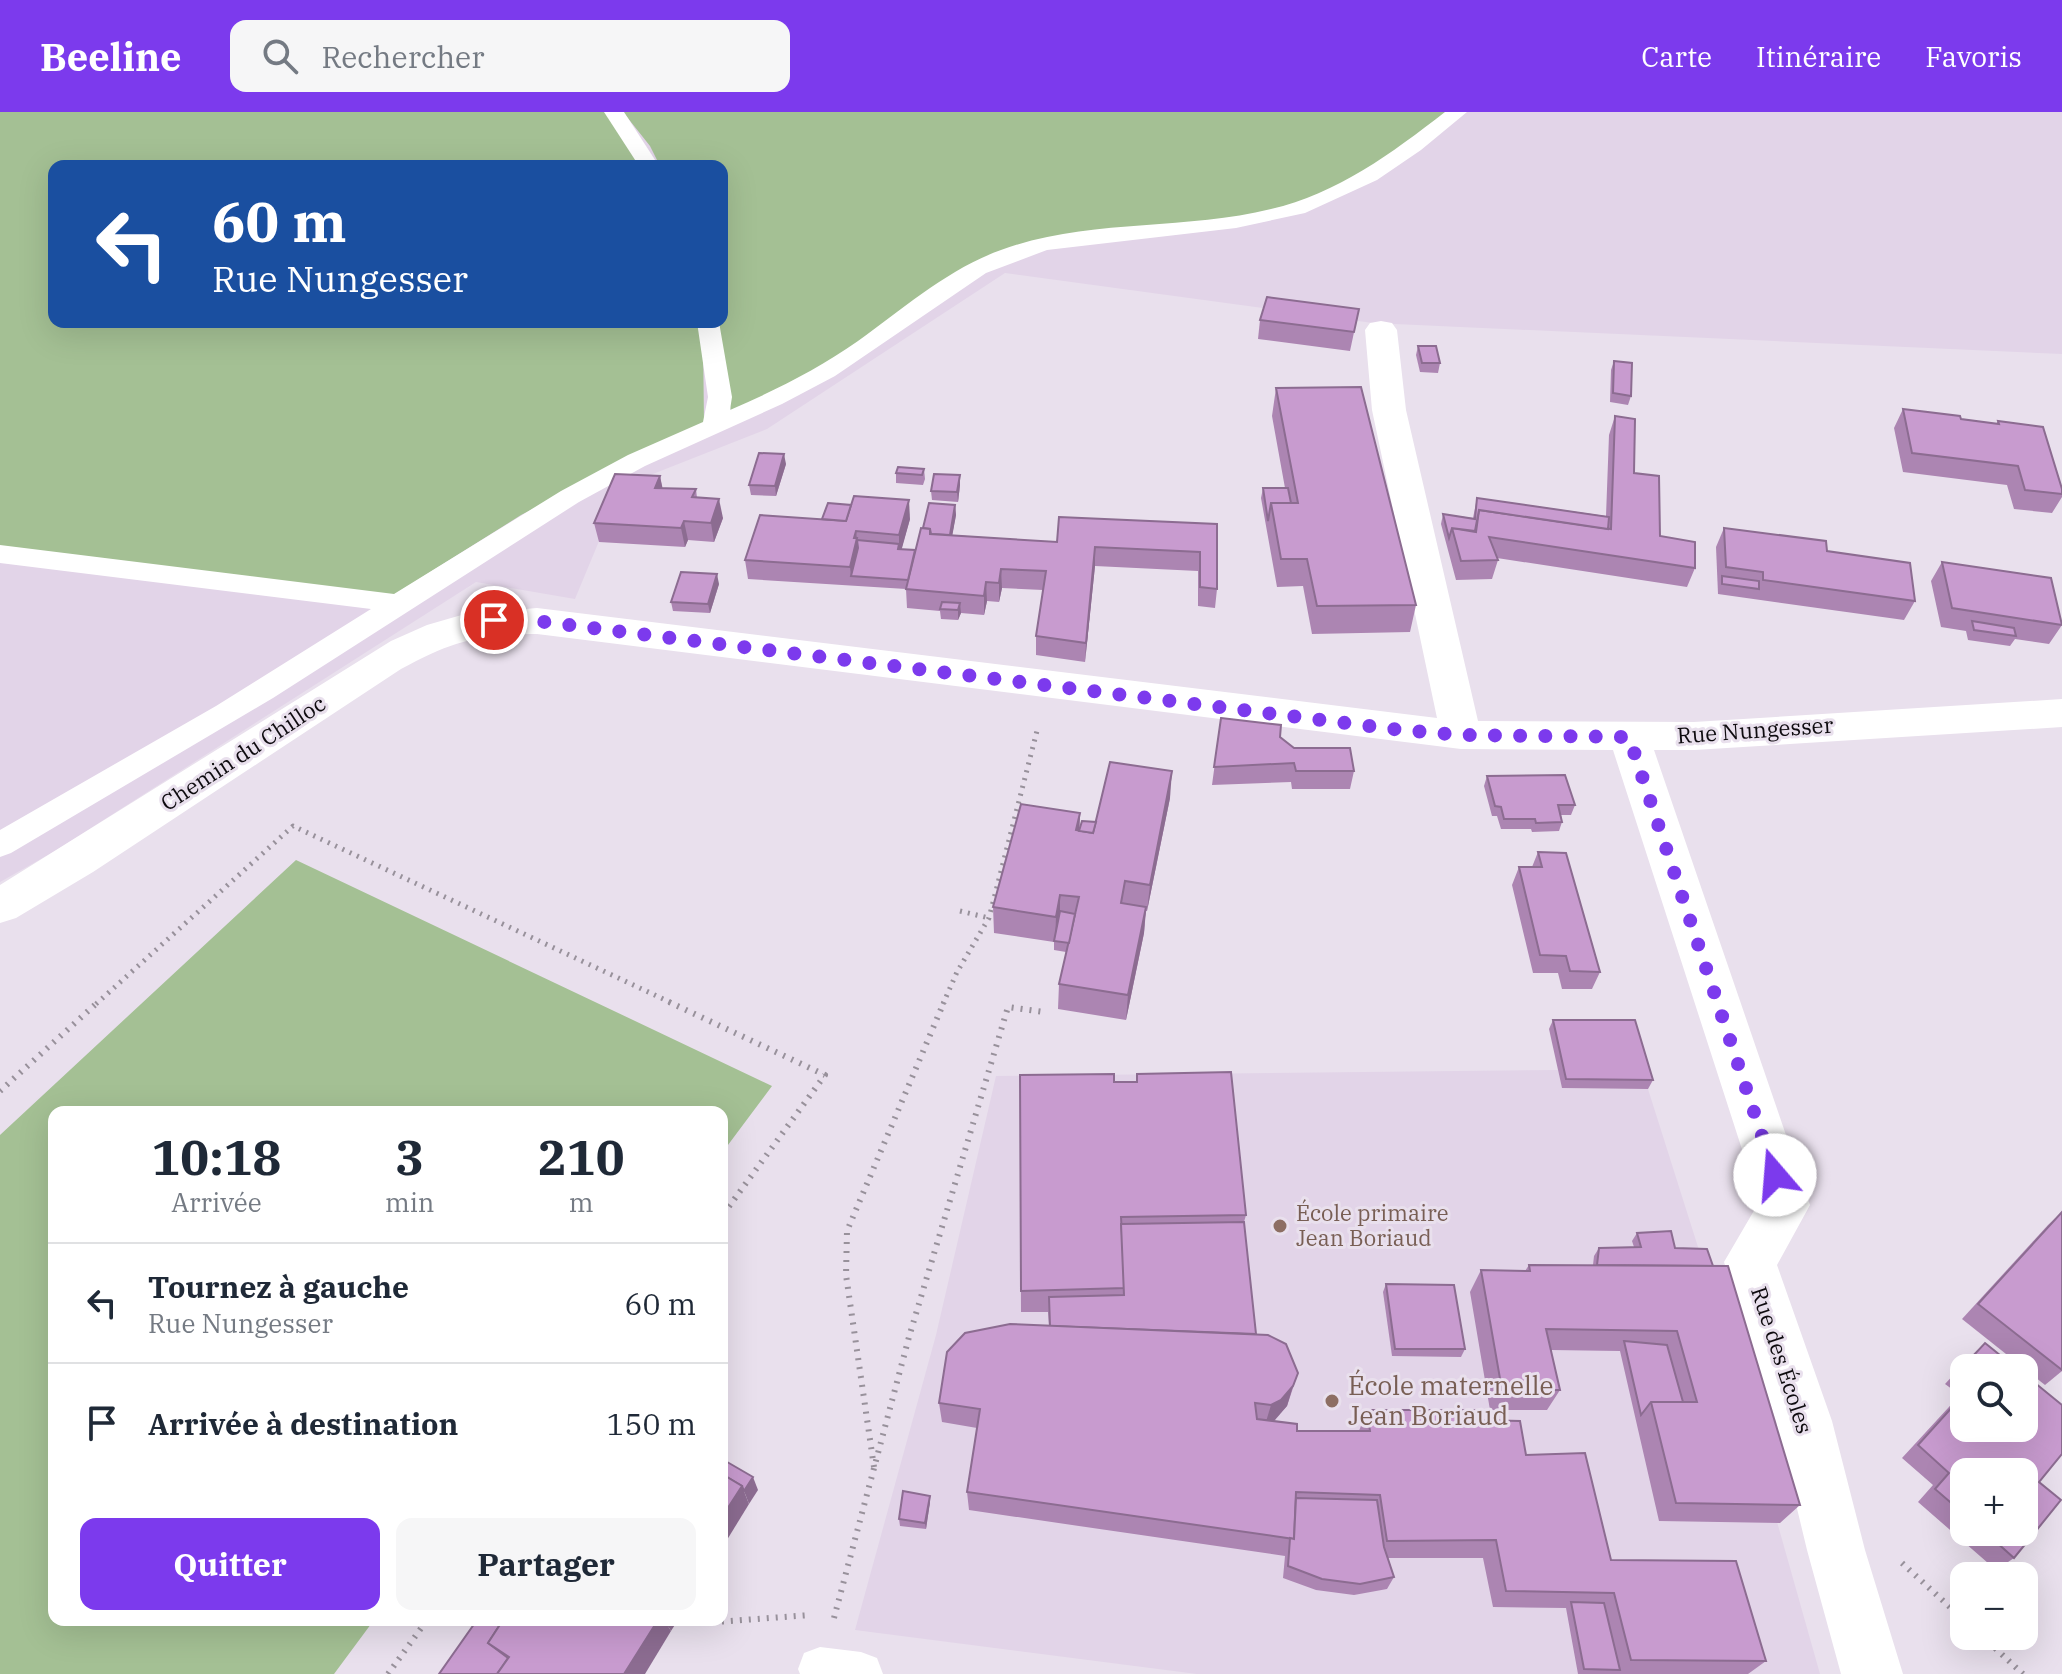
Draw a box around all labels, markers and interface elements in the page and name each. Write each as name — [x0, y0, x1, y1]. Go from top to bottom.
search box — [230, 20, 790, 92]
text: Beeline — [40, 32, 182, 81]
icon: search — [258, 34, 302, 78]
text: Rechercher — [322, 37, 485, 76]
text: Carte — [1641, 38, 1712, 75]
text: Itinéraire — [1756, 38, 1881, 75]
text: Favoris — [1925, 38, 2022, 75]
text: 60 m — [212, 185, 347, 257]
icon: left — [80, 192, 184, 296]
text: Rue Nungesser — [212, 255, 468, 302]
pin — [460, 586, 528, 654]
icon: arrive — [472, 598, 516, 642]
street label: Chemin du Chilloc — [155, 688, 331, 817]
street label: Rue Nungesser — [1676, 710, 1834, 749]
text: 10:18 — [152, 1126, 281, 1188]
text: 3 — [395, 1126, 424, 1188]
text: 210 — [538, 1126, 624, 1188]
position arrow — [1733, 1133, 1817, 1217]
text: Arrivée — [171, 1185, 262, 1219]
text: min — [385, 1185, 434, 1219]
text: m — [569, 1185, 594, 1219]
place label: École primaire Jean Boriaud — [1296, 1198, 1449, 1252]
marker: École primaire Jean Boriaud — [1271, 1217, 1289, 1235]
text: Tournez à gauche — [148, 1267, 409, 1306]
icon: left — [80, 1281, 124, 1325]
street label: Rue des Écoles — [1745, 1283, 1820, 1437]
text: 60 m — [624, 1284, 696, 1323]
text: Rue Nungesser — [148, 1306, 333, 1340]
map controls — [1950, 1354, 2038, 1650]
button: search — [1950, 1354, 2038, 1442]
place label: École maternelle Jean Boriaud — [1348, 1368, 1553, 1432]
marker: École maternelle Jean Boriaud — [1323, 1392, 1341, 1410]
icon: arrive — [80, 1401, 124, 1445]
text: Arrivée à destination — [148, 1404, 458, 1443]
text: 150 m — [606, 1404, 696, 1443]
button: + — [1950, 1458, 2038, 1546]
button: Quitter — [80, 1518, 380, 1610]
button: Partager — [396, 1518, 696, 1610]
button: − — [1950, 1562, 2038, 1650]

